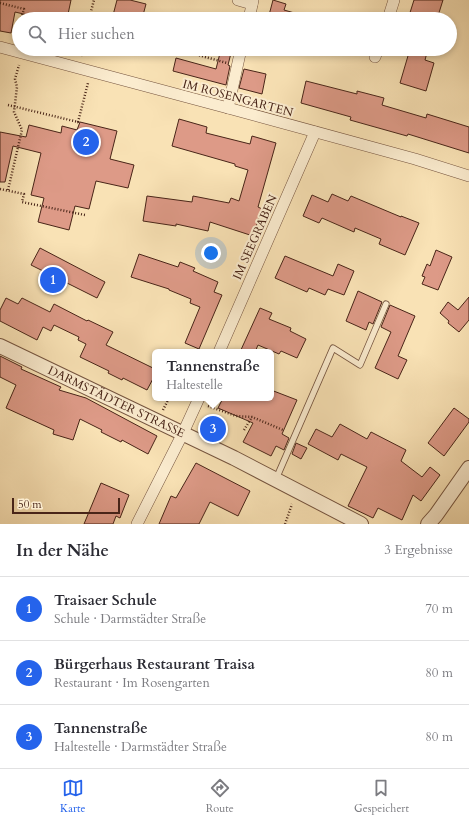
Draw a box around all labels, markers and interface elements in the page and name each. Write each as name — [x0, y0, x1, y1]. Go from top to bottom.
search box — [12, 12, 457, 56]
icon: search — [26, 23, 48, 45]
text: Hier suchen — [58, 24, 135, 44]
street label: IM ROSENGARTEN — [181, 76, 296, 121]
pin: 2 — [73, 127, 99, 157]
street label: IM SEEGRABEN — [229, 191, 281, 282]
your location — [201, 243, 221, 263]
pin: 1 — [40, 265, 66, 295]
popup — [152, 349, 274, 401]
text: Tannenstraße — [166, 356, 260, 376]
street label: DARMSTÄDTER STRASSE — [45, 362, 187, 441]
text: Haltestelle — [166, 376, 223, 394]
pin: 3 — [200, 414, 226, 444]
scale bar — [12, 496, 120, 515]
text: 50 m — [18, 497, 42, 512]
text: In der Nähe — [16, 539, 109, 562]
text: 3 Ergebnisse — [384, 541, 453, 559]
text: Traisaer Schule — [54, 590, 157, 610]
text: 1 — [26, 600, 32, 618]
text: 70 m — [425, 600, 453, 618]
text: Schule · Darmstädter Straße — [54, 610, 206, 628]
text: Bürgerhaus Restaurant Traisa — [54, 654, 255, 674]
text: 2 — [26, 664, 32, 682]
text: 80 m — [425, 664, 453, 682]
text: Restaurant · Im Rosengarten — [54, 674, 210, 692]
text: Tannenstraße — [54, 718, 148, 738]
text: 3 — [26, 728, 32, 746]
text: 80 m — [425, 728, 453, 746]
text: Haltestelle · Darmstädter Straße — [54, 738, 227, 756]
tab: Karte — [60, 777, 86, 816]
tab: Route — [206, 777, 234, 816]
tab: Gespeichert — [354, 777, 409, 816]

